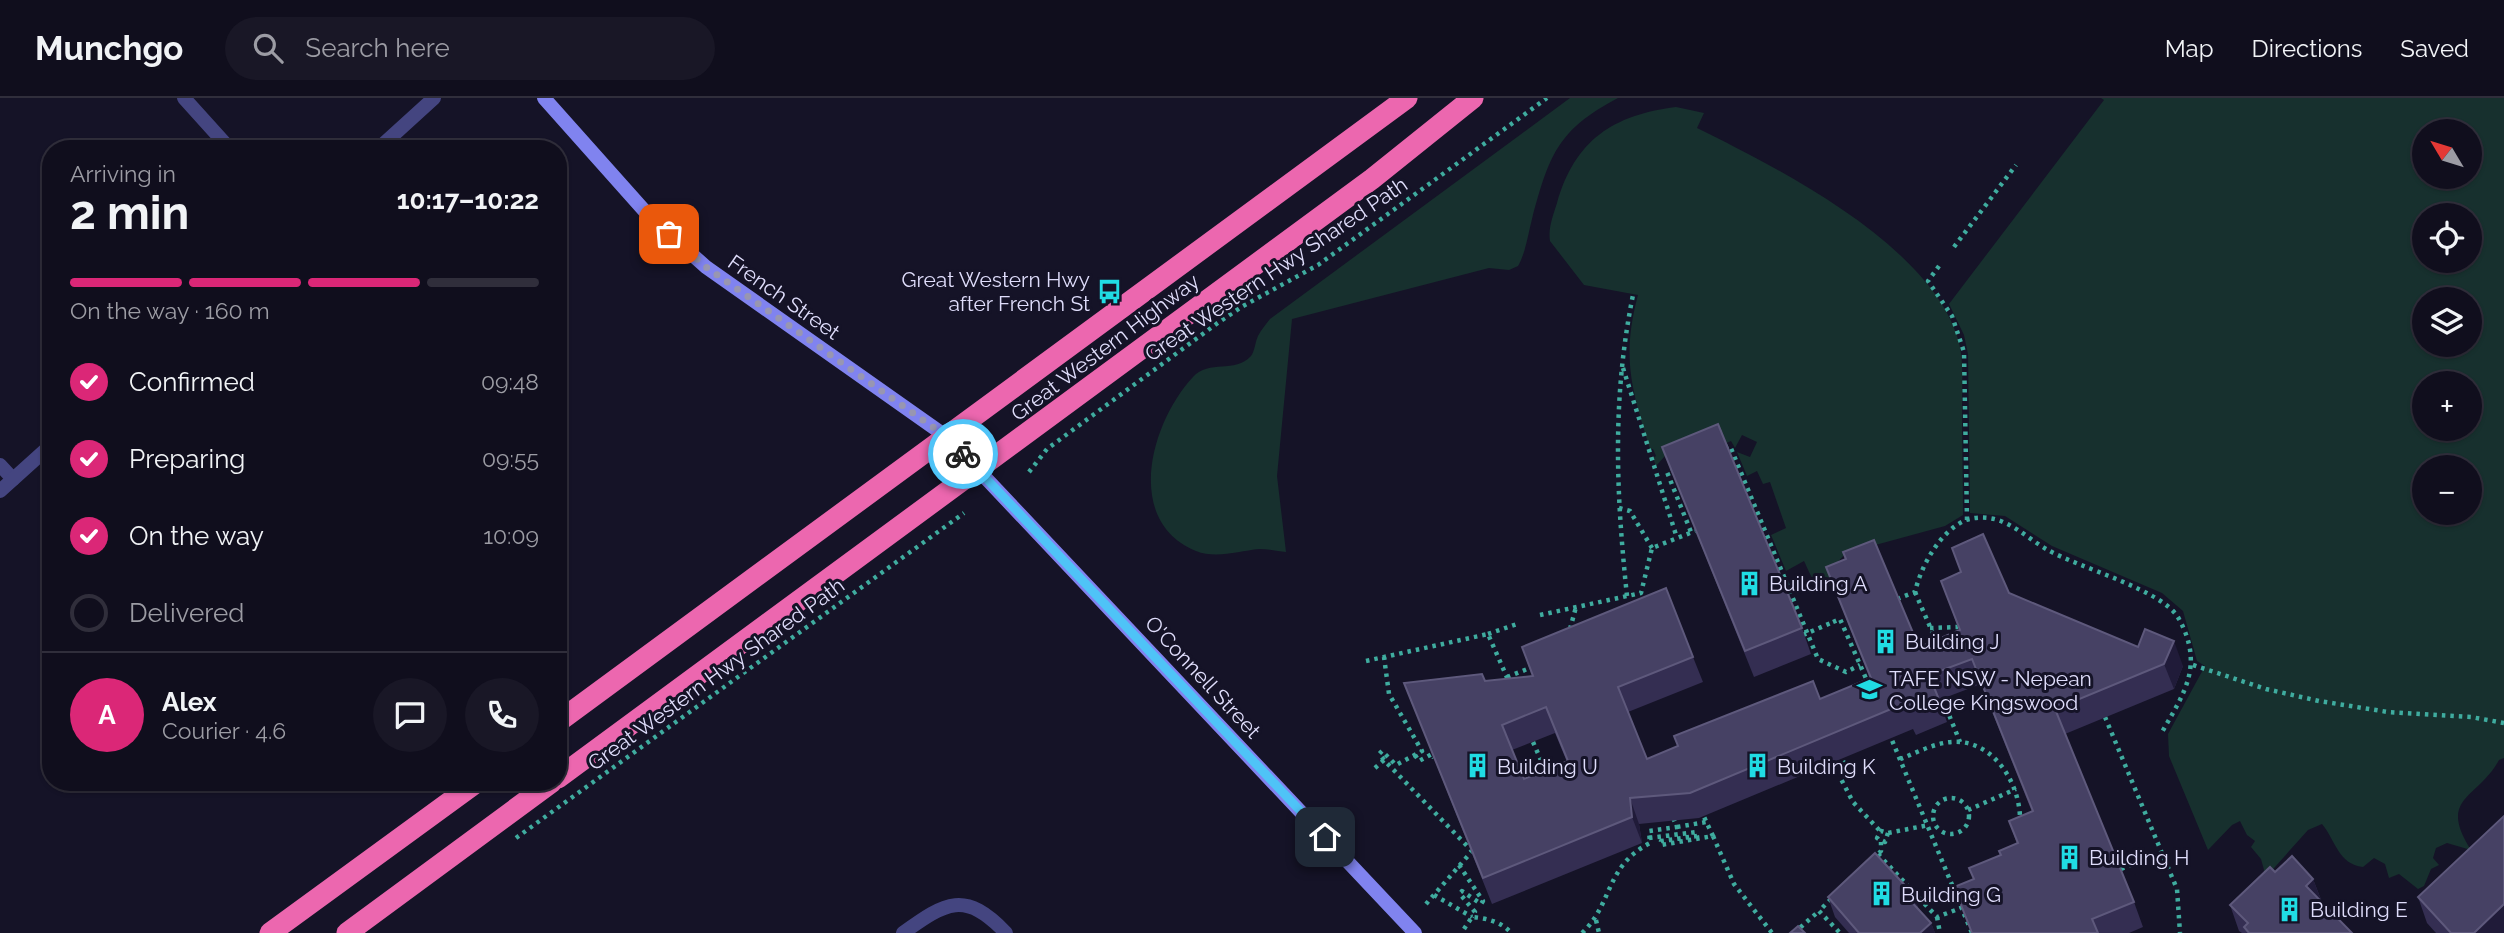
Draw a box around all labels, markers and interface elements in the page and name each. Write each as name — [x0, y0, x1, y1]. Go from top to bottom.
search box — [225, 17, 715, 80]
text: Munchgo — [35, 29, 183, 68]
icon: search — [249, 29, 287, 67]
text: Search here — [305, 33, 450, 63]
text: Map — [2165, 34, 2214, 63]
text: Directions — [2252, 34, 2362, 63]
text: Saved — [2400, 34, 2469, 63]
north arrow — [2412, 119, 2482, 189]
map controls — [2412, 119, 2482, 525]
text: Arriving in — [70, 160, 176, 187]
street label: Great Western Hwy Shared Path — [1140, 172, 1412, 366]
text: 10:17–10:22 — [397, 185, 539, 215]
text: 2 min — [70, 186, 189, 240]
button: locate — [2412, 203, 2482, 273]
pin — [639, 204, 699, 264]
icon: bag — [650, 215, 688, 253]
street label: French Street — [723, 249, 845, 345]
place label: Great Western Hwy after French St — [901, 267, 1090, 316]
street label: Great Western Highway — [1006, 268, 1204, 426]
bus stop icon: Great Western Hwy after French St — [1096, 277, 1124, 305]
button: layers — [2412, 287, 2482, 357]
text: On the way · 160 m — [70, 297, 270, 324]
icon: check — [70, 363, 108, 401]
text: Confirmed — [129, 367, 255, 397]
text: 09:48 — [481, 368, 539, 395]
button: + — [2412, 371, 2482, 441]
courier — [928, 419, 998, 489]
icon: bike — [944, 435, 982, 473]
icon: check — [70, 440, 108, 478]
text: Preparing — [129, 444, 245, 474]
text: 09:55 — [482, 445, 539, 472]
button: − — [2412, 455, 2482, 525]
icon: check — [70, 517, 108, 555]
text: On the way — [129, 521, 264, 551]
text: 10:09 — [483, 522, 539, 549]
building icon: Building A — [1735, 569, 1763, 597]
place label: Building A — [1769, 571, 1868, 596]
street label: Great Western Hwy Shared Path — [583, 572, 849, 776]
text: Delivered — [129, 598, 244, 628]
street label: O'Connell Street — [1140, 611, 1266, 743]
building icon: Building J — [1871, 627, 1899, 655]
place label: Building J — [1905, 629, 2000, 654]
place label: TAFE NSW - Nepean College Kingswood — [1889, 666, 2092, 715]
school or university icon: TAFE NSW - Nepean College Kingswood — [1855, 676, 1883, 704]
button: chat — [373, 678, 447, 752]
button: phone — [465, 678, 539, 752]
text: Alex — [162, 687, 217, 717]
text: A — [98, 700, 116, 730]
text: Courier · 4.6 — [162, 717, 286, 744]
building icon: Building U — [1463, 752, 1491, 780]
building icon: Building K — [1743, 752, 1771, 780]
place label: Building U — [1497, 754, 1598, 779]
place label: Building K — [1777, 754, 1876, 779]
pin — [1295, 807, 1355, 867]
icon: home — [1306, 818, 1344, 856]
building icon: Building H — [2055, 843, 2083, 871]
place label: Building H — [2089, 845, 2189, 870]
building icon: Building G — [1867, 880, 1895, 908]
place label: Building G — [1901, 882, 2001, 907]
building icon: Building E — [2276, 895, 2304, 923]
place label: Building E — [2310, 897, 2408, 922]

